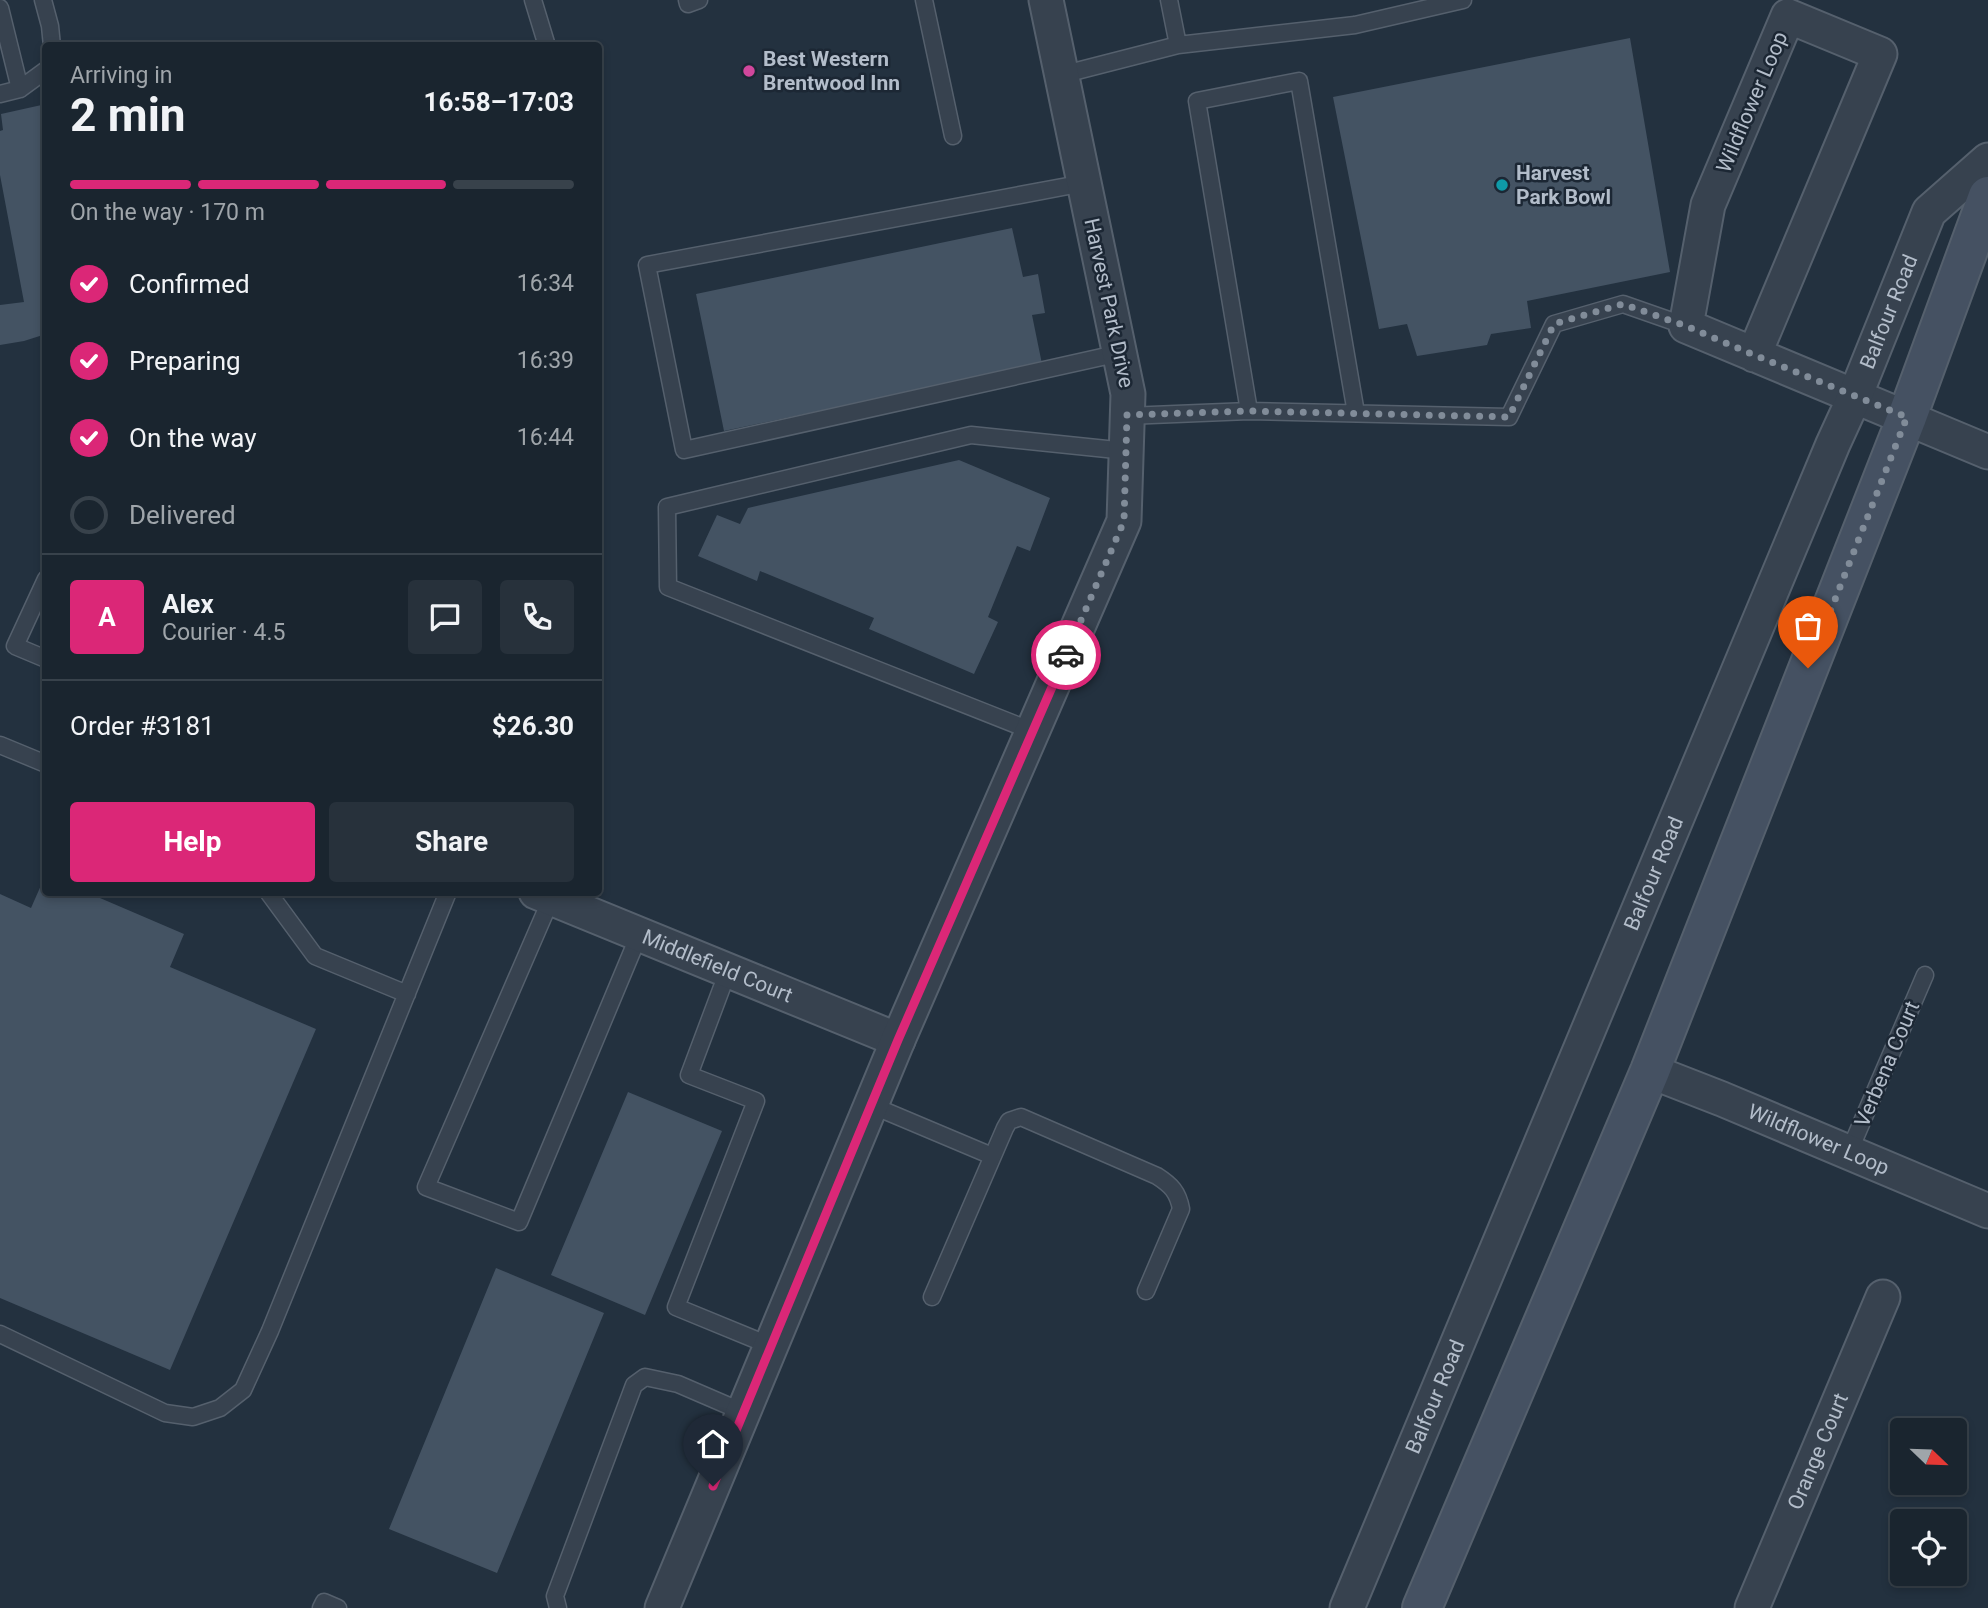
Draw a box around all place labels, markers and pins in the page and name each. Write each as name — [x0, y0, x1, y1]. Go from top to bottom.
place label: Best Western Brentwood Inn — [763, 47, 900, 95]
marker: Best Western Brentwood Inn — [741, 63, 757, 79]
place label: Harvest Park Bowl — [1516, 161, 1611, 209]
marker: Harvest Park Bowl — [1494, 177, 1510, 193]
pin — [1778, 596, 1838, 668]
pin — [683, 1414, 743, 1486]

